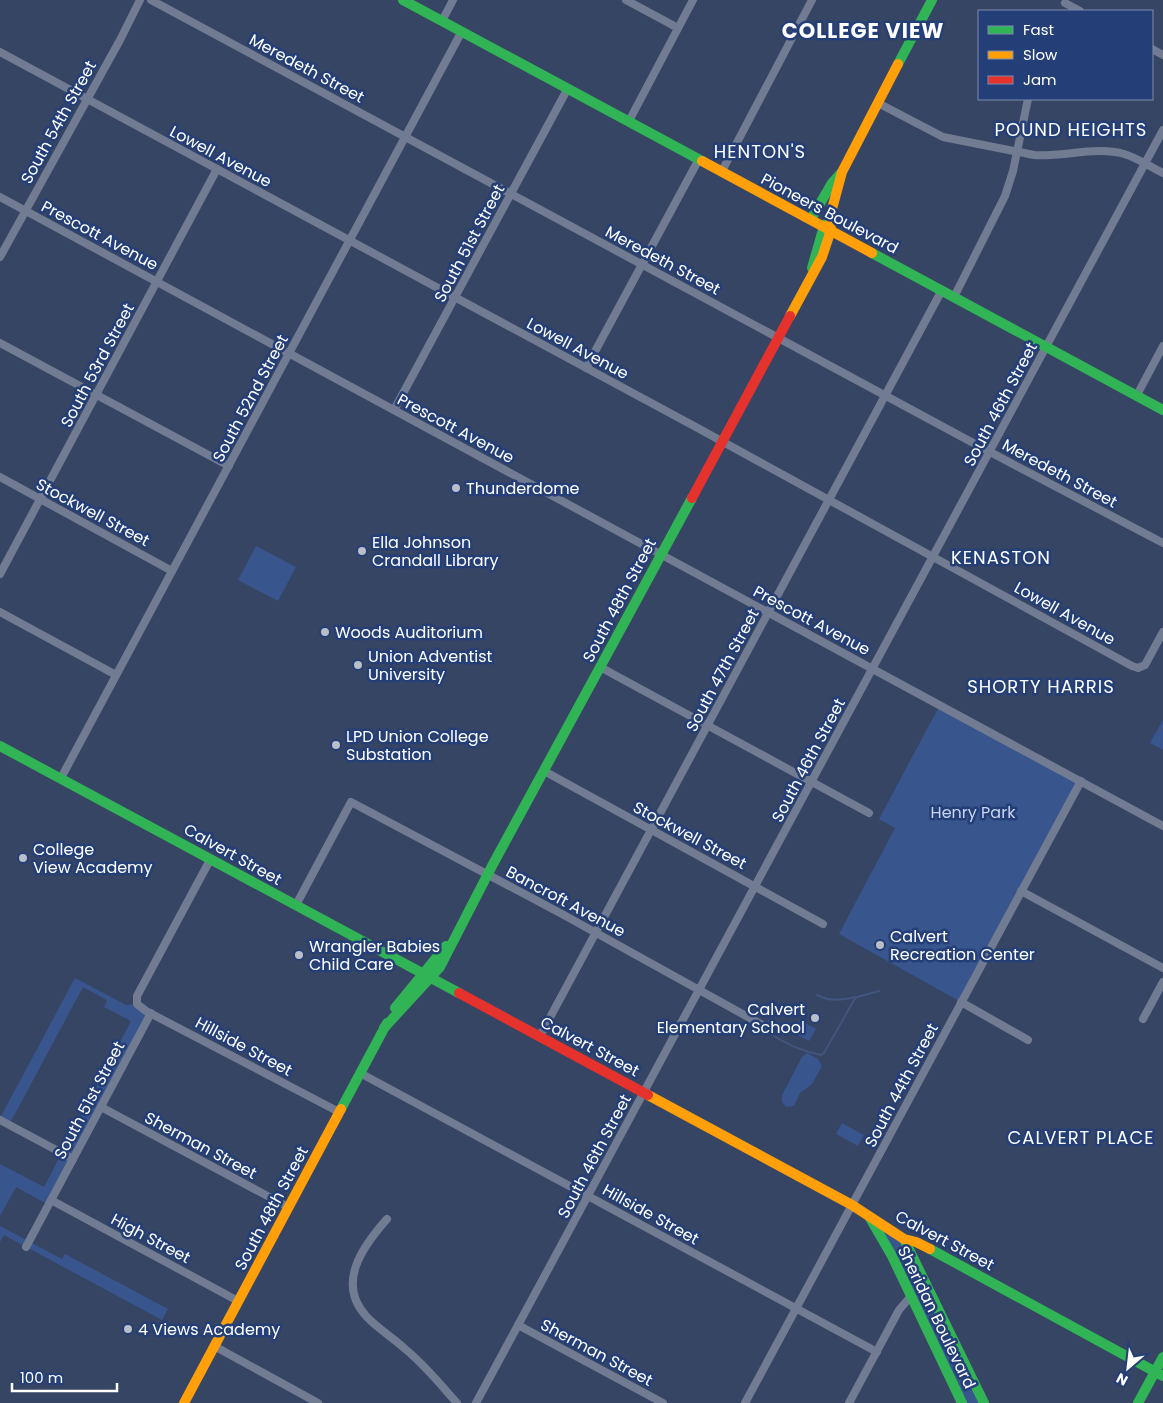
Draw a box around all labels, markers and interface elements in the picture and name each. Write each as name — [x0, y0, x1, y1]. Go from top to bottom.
legend — [978, 10, 1153, 100]
district label: COLLEGE VIEW — [782, 16, 944, 45]
text: Fast — [1023, 19, 1054, 40]
street label: Meredeth Street — [245, 28, 369, 109]
text: Slow — [1023, 44, 1058, 65]
street label: South 54th Street — [15, 56, 102, 188]
text: Jam — [1023, 69, 1057, 90]
district label: POUND HEIGHTS — [995, 117, 1147, 142]
street label: Lowell Avenue — [166, 120, 276, 193]
district label: HENTON'S — [714, 139, 806, 164]
street label: Pioneers Boulevard — [757, 167, 903, 259]
street label: South 51st Street — [429, 180, 510, 306]
street label: Prescott Avenue — [37, 195, 162, 276]
street label: Meredeth Street — [601, 220, 725, 301]
street label: South 53rd Street — [55, 299, 140, 431]
street label: Lowell Avenue — [523, 312, 633, 385]
street label: South 52nd Street — [207, 330, 294, 466]
street label: South 46th Street — [958, 338, 1043, 470]
street label: Prescott Avenue — [393, 388, 518, 469]
street label: Meredeth Street — [998, 433, 1122, 514]
street label: Stockwell Street — [32, 473, 154, 552]
place label: Thunderdome — [466, 477, 580, 500]
marker: Thunderdome — [450, 482, 462, 494]
place label: Ella Johnson Crandall Library — [372, 531, 499, 572]
street label: South 48th Street — [577, 534, 662, 666]
marker: Ella Johnson Crandall Library — [356, 545, 368, 557]
district label: KENASTON — [951, 545, 1051, 570]
street label: Lowell Avenue — [1010, 576, 1120, 651]
street label: Prescott Avenue — [749, 580, 874, 661]
street label: South 47th Street — [680, 605, 765, 736]
place label: Woods Auditorium — [335, 621, 483, 644]
marker: Woods Auditorium — [319, 626, 331, 638]
place label: Union Adventist University — [368, 645, 493, 686]
marker: Union Adventist University — [352, 659, 364, 671]
district label: SHORTY HARRIS — [967, 674, 1115, 699]
street label: South 46th Street — [766, 694, 851, 826]
place label: LPD Union College Substation — [346, 725, 489, 766]
marker: LPD Union College Substation — [330, 739, 342, 751]
street label: Stockwell Street — [629, 796, 751, 875]
park label: Henry Park — [931, 801, 1016, 824]
street label: Calvert Street — [180, 818, 286, 891]
place label: College View Academy — [33, 838, 153, 879]
marker: College View Academy — [17, 852, 29, 864]
street label: Bancroft Avenue — [502, 860, 630, 943]
place label: Calvert Recreation Center — [890, 925, 1035, 966]
place label: Wrangler Babies Child Care — [309, 935, 440, 976]
marker: Calvert Recreation Center — [874, 939, 886, 951]
marker: Wrangler Babies Child Care — [293, 949, 305, 961]
place label: Calvert Elementary School — [657, 998, 805, 1039]
street label: Hillside Street — [191, 1011, 297, 1082]
street label: Calvert Street — [536, 1011, 643, 1082]
marker: Calvert Elementary School — [809, 1012, 821, 1024]
street label: South 44th Street — [859, 1019, 944, 1151]
street label: South 51st Street — [49, 1037, 130, 1163]
street label: South 46th Street — [552, 1090, 637, 1222]
street label: Sherman Street — [141, 1106, 261, 1185]
district label: CALVERT PLACE — [1007, 1125, 1155, 1150]
street label: South 48th Street — [229, 1142, 314, 1274]
street label: Hillside Street — [598, 1178, 703, 1251]
street label: Calvert Street — [891, 1205, 998, 1276]
street label: High Street — [107, 1208, 195, 1269]
street label: Sheridan Boulevard — [892, 1242, 981, 1393]
street label: Sherman Street — [537, 1313, 657, 1392]
place label: 4 Views Academy — [138, 1318, 280, 1341]
marker: 4 Views Academy — [122, 1323, 134, 1335]
north arrow — [1103, 1343, 1153, 1393]
scale bar — [12, 1360, 118, 1392]
text: 100 m — [20, 1367, 63, 1388]
text: N — [1113, 1368, 1131, 1391]

